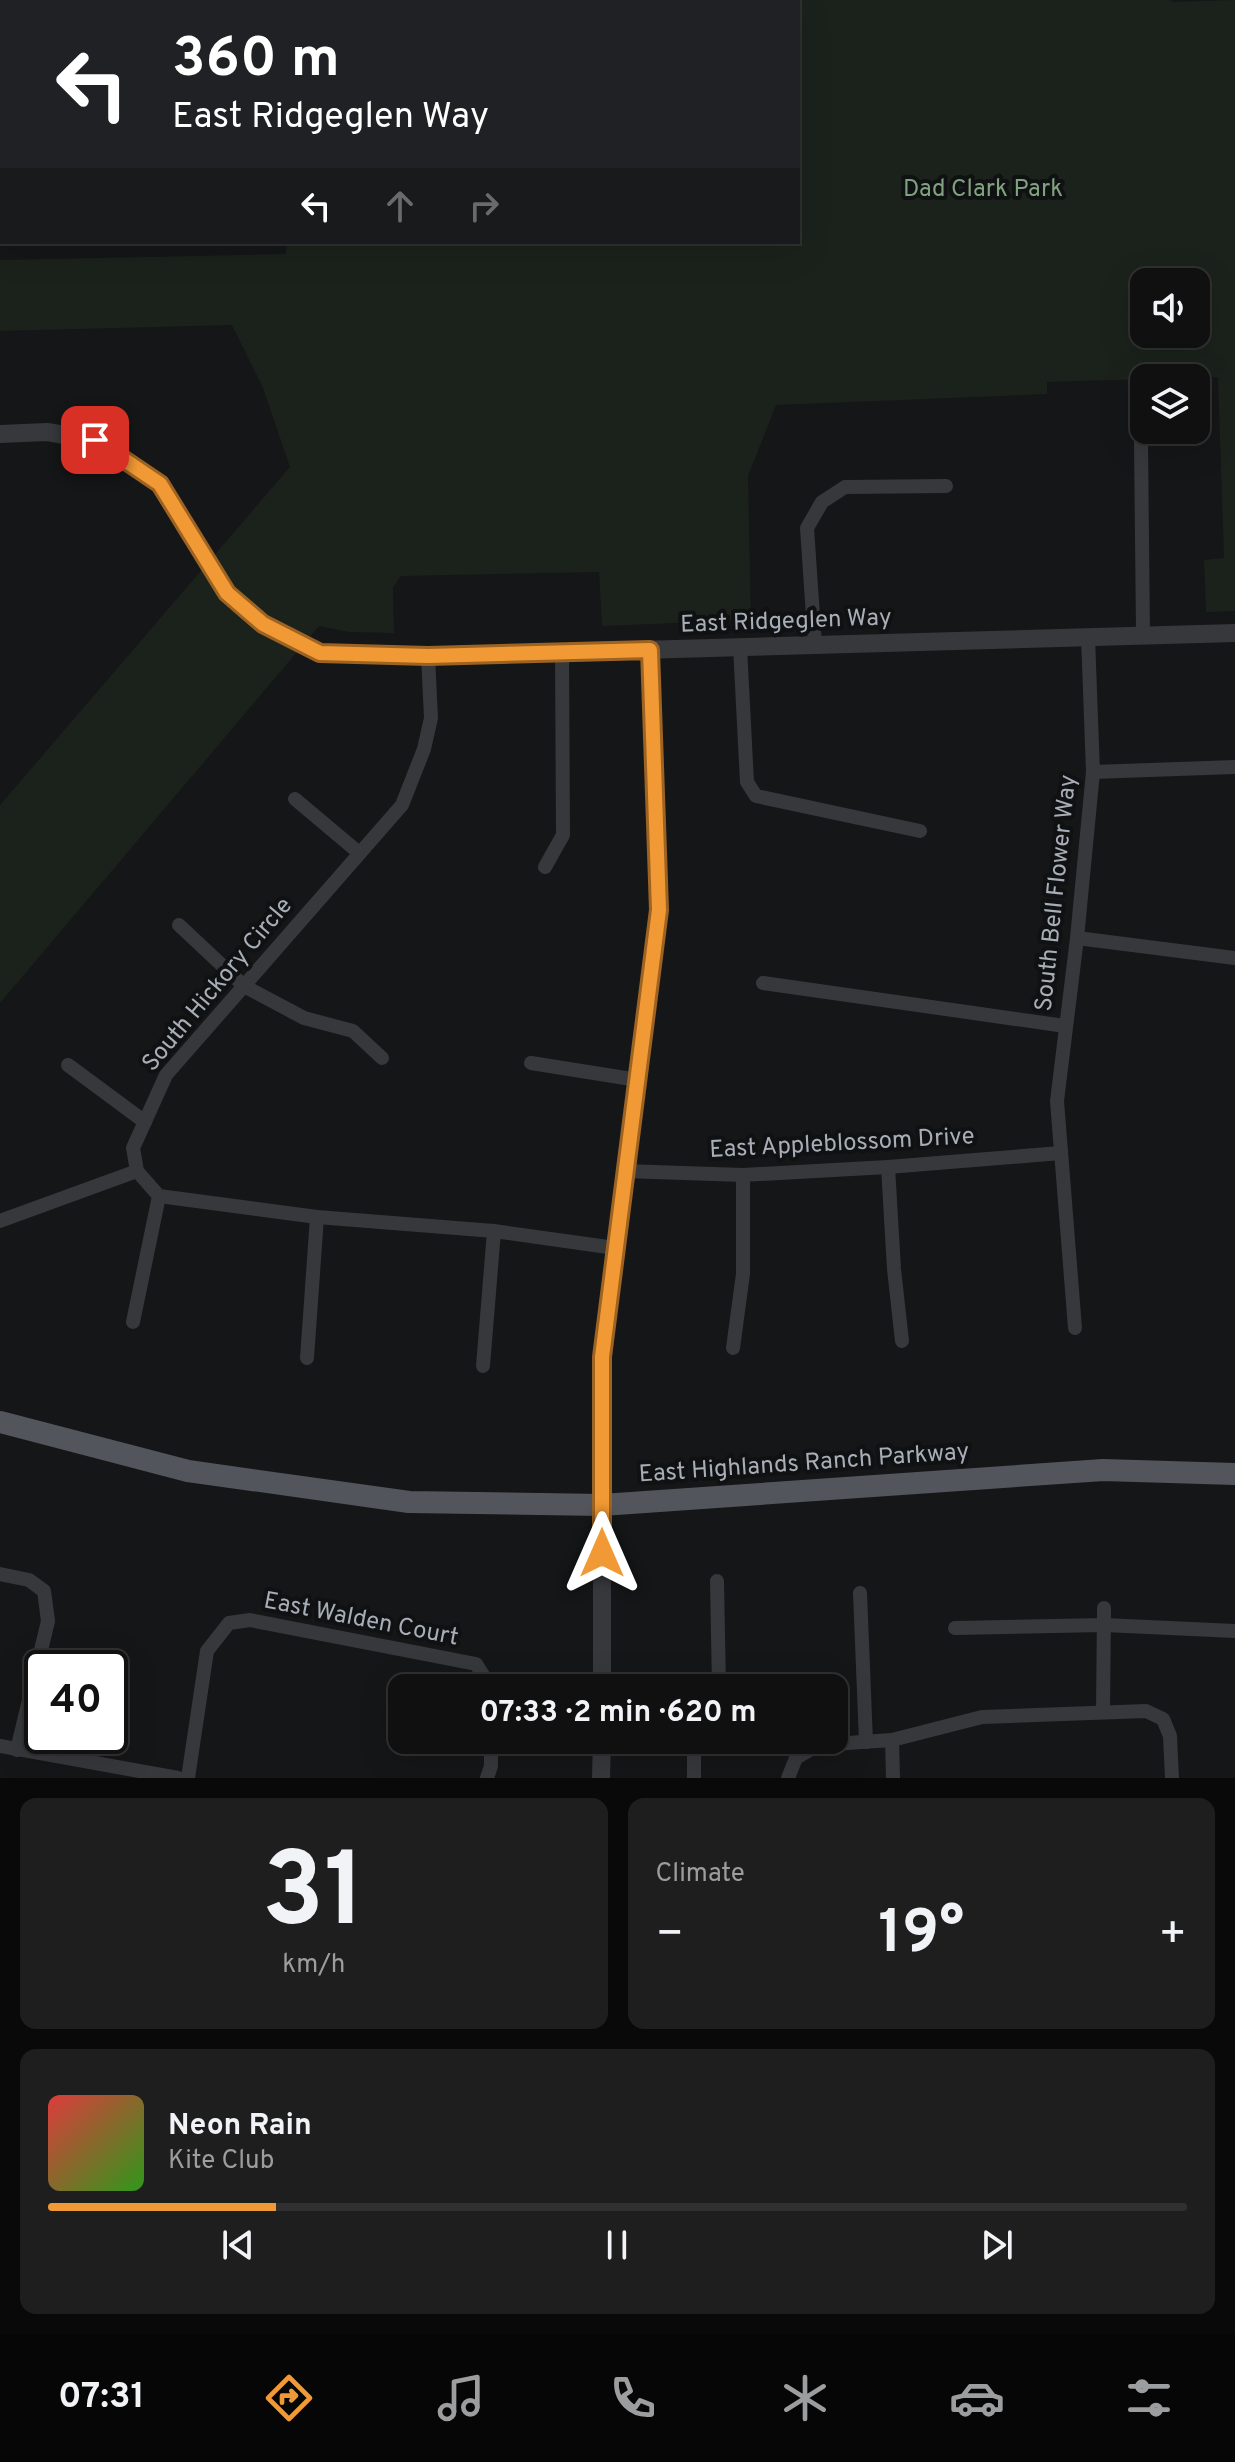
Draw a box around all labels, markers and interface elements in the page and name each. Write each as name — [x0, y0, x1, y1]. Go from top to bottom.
text: 360 m — [172, 26, 340, 96]
icon: left — [40, 32, 144, 136]
text: East Ridgeglen Way — [172, 95, 489, 141]
park label: Dad Clark Park — [903, 175, 1063, 205]
icon: left — [294, 184, 338, 228]
icon: ahead — [378, 184, 422, 228]
icon: right — [462, 184, 506, 228]
map controls — [1130, 268, 1210, 444]
button: sound — [1130, 268, 1210, 348]
button: layers — [1130, 364, 1210, 444]
pin — [61, 406, 129, 474]
icon: arrive — [73, 418, 117, 462]
street label: East Ridgeglen Way — [680, 603, 892, 641]
street label: South Bell Flower Way — [1030, 773, 1084, 1013]
street label: South Hickory Circle — [136, 892, 300, 1078]
street label: East Appleblossom Drive — [709, 1122, 975, 1166]
street label: East Highlands Ranch Parkway — [638, 1437, 970, 1491]
position arrow — [560, 1511, 644, 1595]
street label: East Walden Court — [261, 1586, 461, 1654]
speed limit sign: 40 — [24, 1650, 128, 1754]
text: 07:33 · 2 min · 620 m — [479, 1695, 757, 1732]
text: 31 — [262, 1831, 366, 1963]
text: Climate — [656, 1858, 745, 1891]
text: 19° — [878, 1898, 964, 1974]
text: − — [656, 1908, 684, 1964]
text: + — [1159, 1908, 1187, 1964]
text: km/h — [282, 1949, 345, 1982]
text: Neon Rain — [168, 2108, 312, 2145]
text: Kite Club — [168, 2145, 274, 2178]
icon: previous — [216, 2223, 260, 2267]
icon: pause — [595, 2223, 639, 2267]
icon: next — [975, 2223, 1019, 2267]
icon: directions — [261, 2370, 317, 2426]
icon: music — [433, 2370, 489, 2426]
icon: phone — [605, 2370, 661, 2426]
icon: climate — [777, 2370, 833, 2426]
icon: car — [949, 2370, 1005, 2426]
icon: filters — [1121, 2370, 1177, 2426]
text: 07:31 — [58, 2375, 145, 2421]

